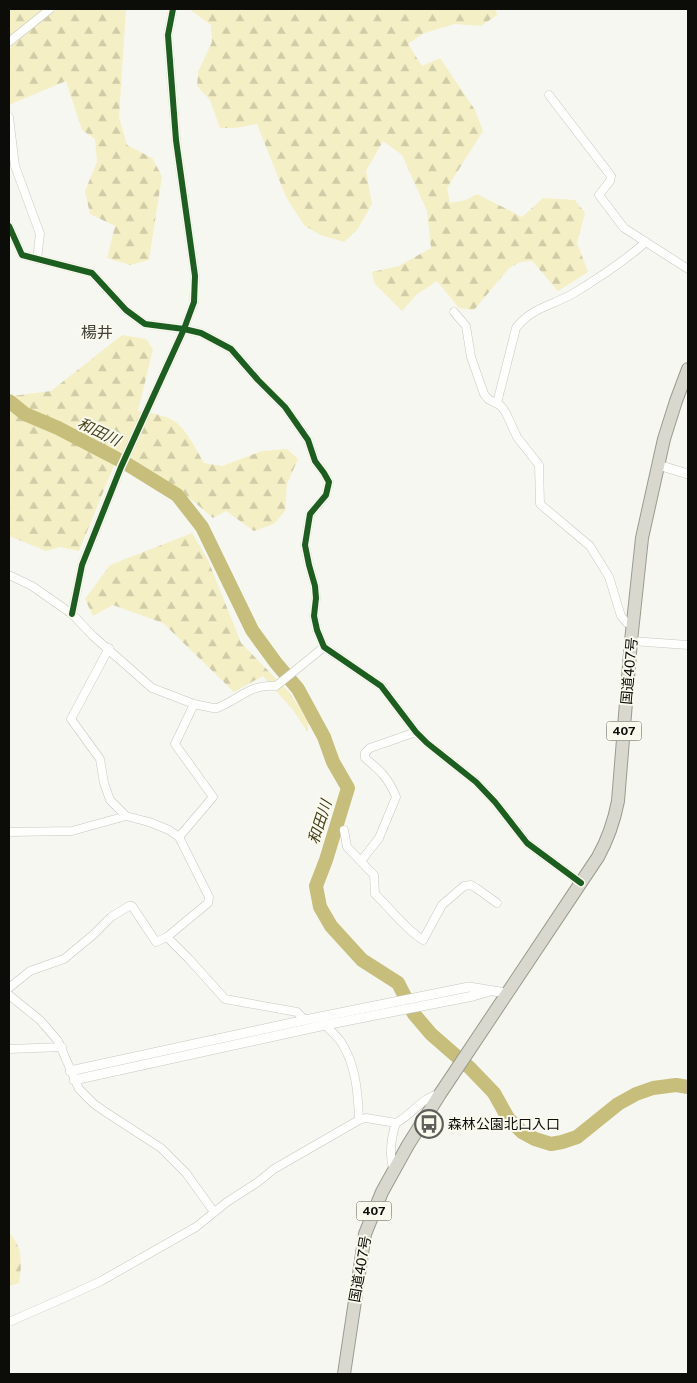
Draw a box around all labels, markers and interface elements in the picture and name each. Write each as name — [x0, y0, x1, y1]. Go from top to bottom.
district label: 楊井 — [81, 323, 113, 342]
water label: 和田川 — [75, 414, 125, 450]
street label: 国道407号 — [618, 637, 640, 705]
road number: 407 — [606, 721, 642, 740]
water label: 和田川 — [304, 796, 335, 846]
bus stop icon: 森林公園北口入口 — [414, 1109, 444, 1139]
place label: 森林公園北口入口 — [448, 1116, 560, 1132]
road number: 407 — [356, 1202, 392, 1220]
street label: 国道407号 — [346, 1234, 374, 1304]

